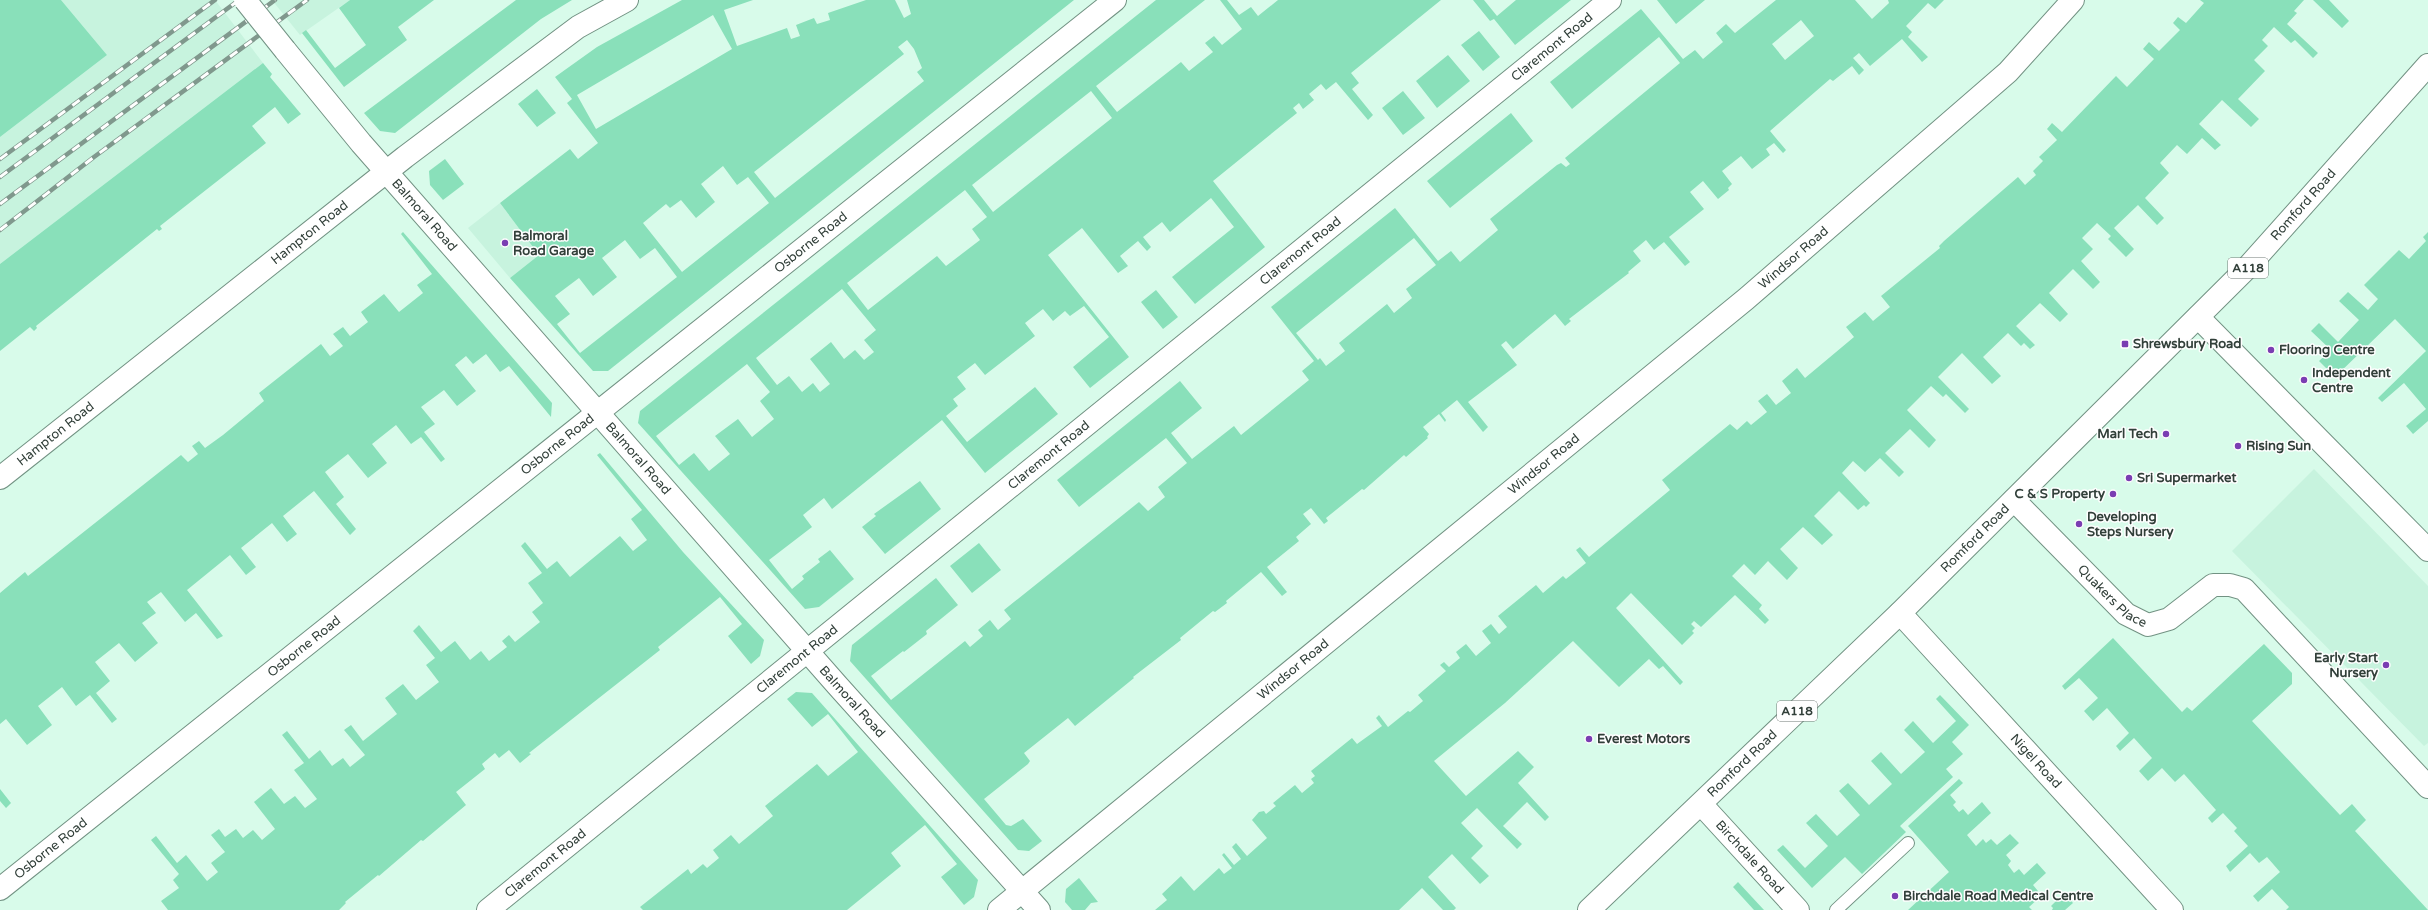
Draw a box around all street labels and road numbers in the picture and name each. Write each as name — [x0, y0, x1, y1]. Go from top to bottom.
street label: Claremont Road — [1508, 9, 1596, 85]
street label: Romford Road — [2267, 166, 2339, 244]
street label: Balmoral Road — [388, 176, 460, 255]
street label: Hampton Road — [268, 197, 351, 268]
street label: Osborne Road — [771, 208, 851, 277]
street label: Claremont Road — [1256, 213, 1344, 289]
street label: Windsor Road — [1755, 223, 1832, 293]
road number: A118 — [2228, 258, 2268, 278]
street label: Hampton Road — [14, 398, 97, 469]
street label: Osborne Road — [518, 410, 597, 479]
street label: Claremont Road — [1005, 417, 1093, 493]
street label: Balmoral Road — [602, 419, 674, 498]
street label: Windsor Road — [1505, 430, 1583, 498]
street label: Romford Road — [1937, 501, 2013, 576]
street label: Quakers Place — [2074, 561, 2149, 631]
street label: Osborne Road — [264, 612, 344, 681]
street label: Claremont Road — [753, 621, 841, 697]
street label: Windsor Road — [1254, 635, 1332, 703]
street label: Balmoral Road — [816, 662, 888, 741]
road number: A118 — [1777, 701, 1817, 721]
street label: Romford Road — [1704, 727, 1781, 801]
street label: Nigel Road — [2007, 731, 2065, 792]
street label: Osborne Road — [11, 814, 91, 883]
street label: Birchdale Road — [1712, 817, 1787, 897]
street label: Claremont Road — [501, 826, 590, 901]

